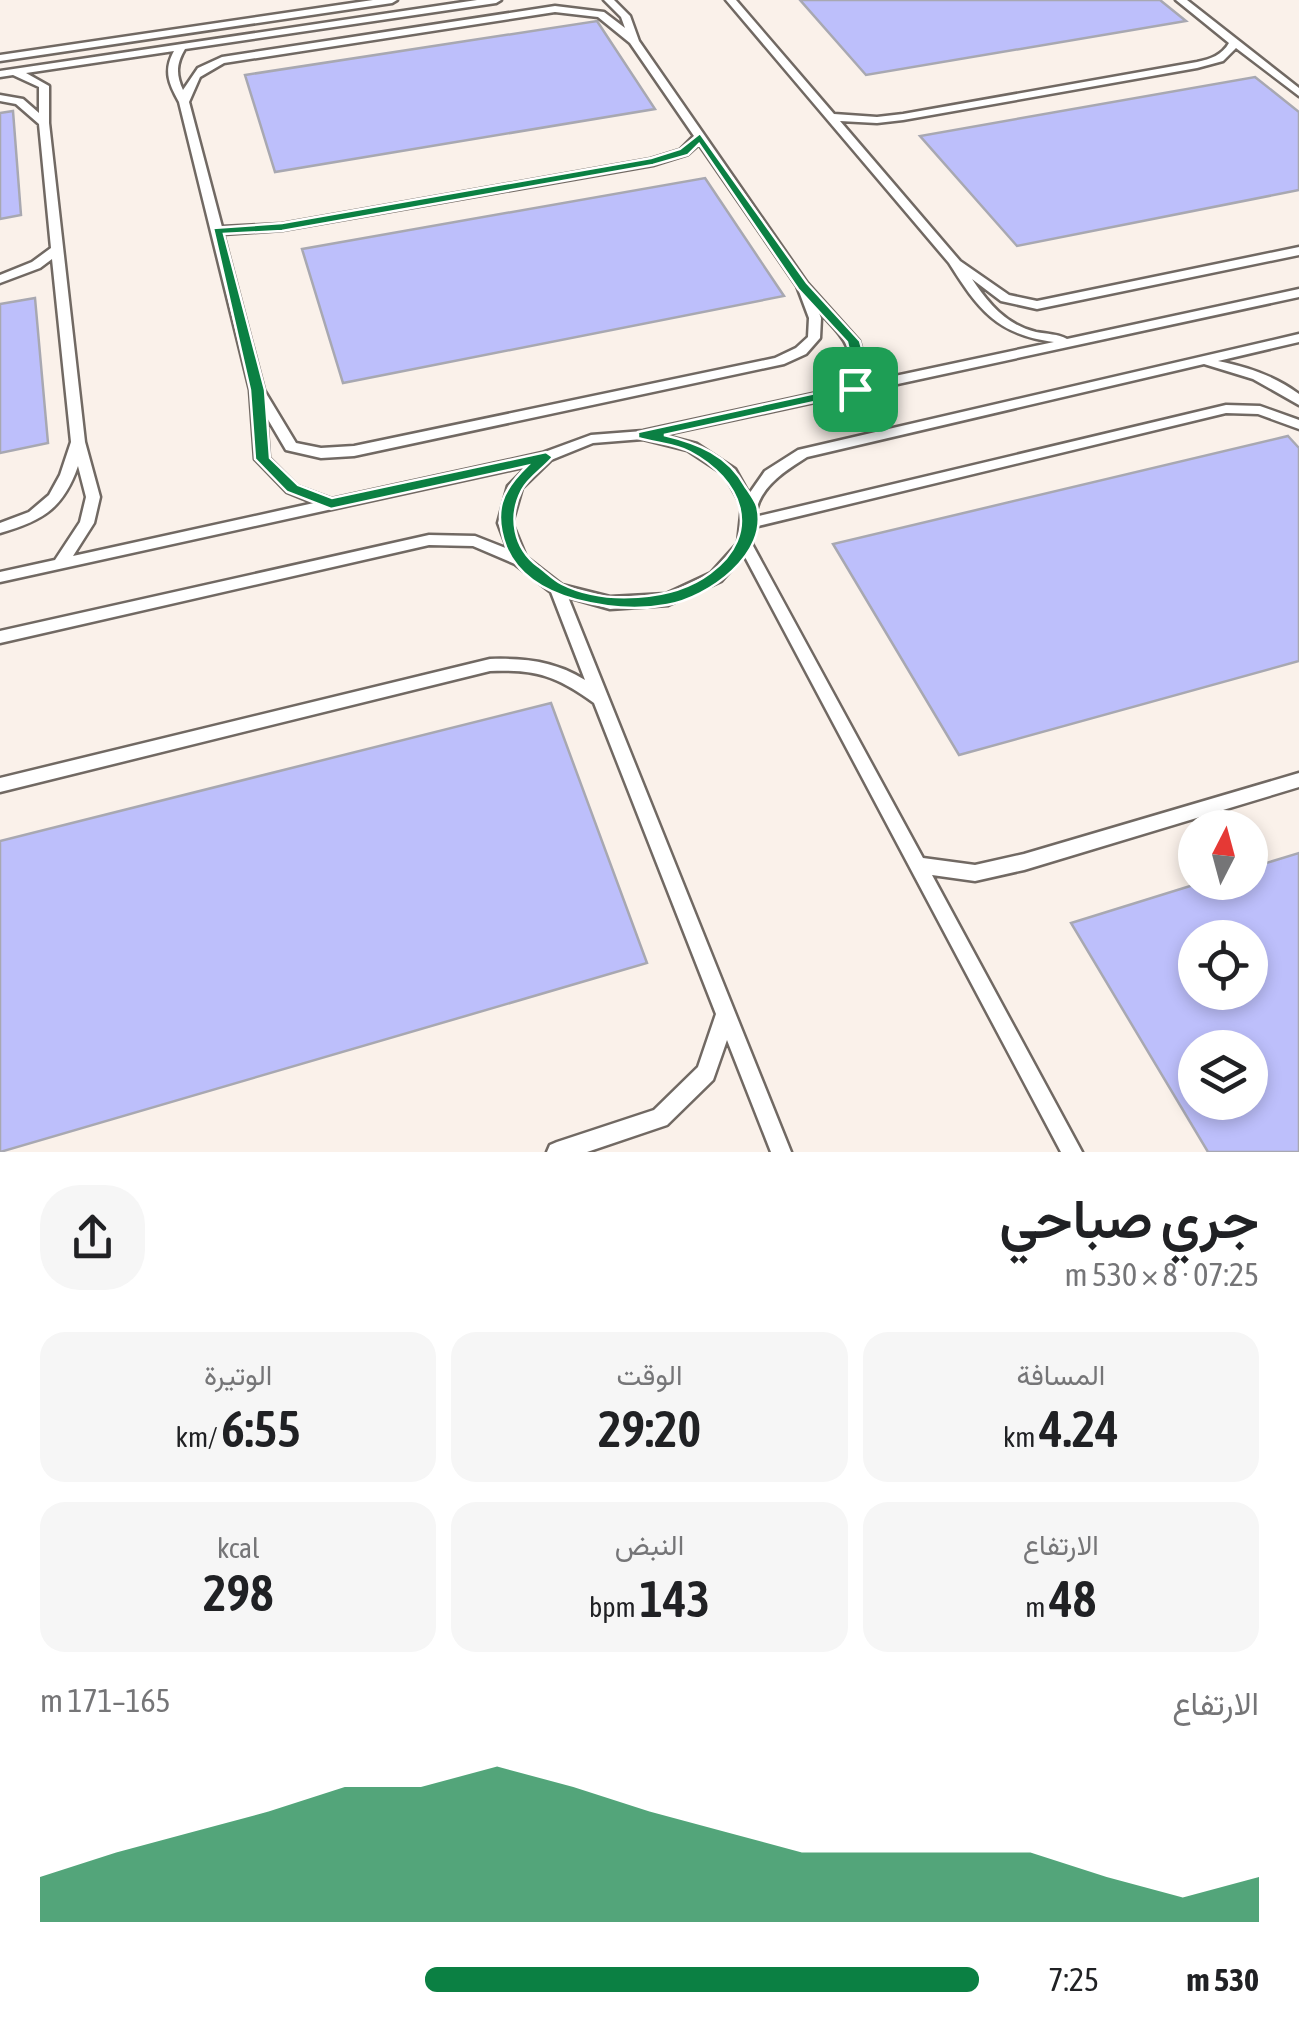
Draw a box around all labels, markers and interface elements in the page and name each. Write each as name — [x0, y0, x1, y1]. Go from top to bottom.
pin — [813, 347, 898, 432]
icon: arrive — [828, 362, 883, 417]
north arrow — [1178, 810, 1268, 900]
map controls — [1178, 810, 1268, 1120]
button: locate — [1178, 920, 1268, 1010]
button: layers — [1178, 1030, 1268, 1120]
button: share — [40, 1185, 145, 1290]
text: جري صباحي — [999, 1187, 1259, 1250]
text: 07:25 · 8 × 530 m — [1064, 1256, 1259, 1293]
text: الوتيرة — [204, 1359, 272, 1391]
text: الوقت — [617, 1359, 682, 1391]
text: المسافة — [1016, 1359, 1105, 1391]
text: 6:55 — [221, 1400, 301, 1458]
text: 29:20 — [598, 1400, 701, 1458]
text: 4.24 — [1039, 1400, 1119, 1458]
text: /km — [176, 1421, 221, 1453]
text: km — [1003, 1421, 1039, 1453]
text: النبض — [615, 1529, 684, 1561]
text: الارتفاع — [1023, 1529, 1099, 1561]
text: kcal — [217, 1532, 259, 1564]
text: 298 — [203, 1564, 273, 1622]
text: 143 — [640, 1570, 710, 1628]
text: 48 — [1049, 1570, 1096, 1628]
text: bpm — [589, 1591, 640, 1623]
text: m — [1025, 1591, 1049, 1623]
text: 165–171 m — [40, 1682, 171, 1719]
text: الارتفاع — [1172, 1685, 1259, 1722]
text: 7:25 — [1048, 1961, 1099, 1998]
text: 530 m — [1186, 1961, 1259, 1998]

